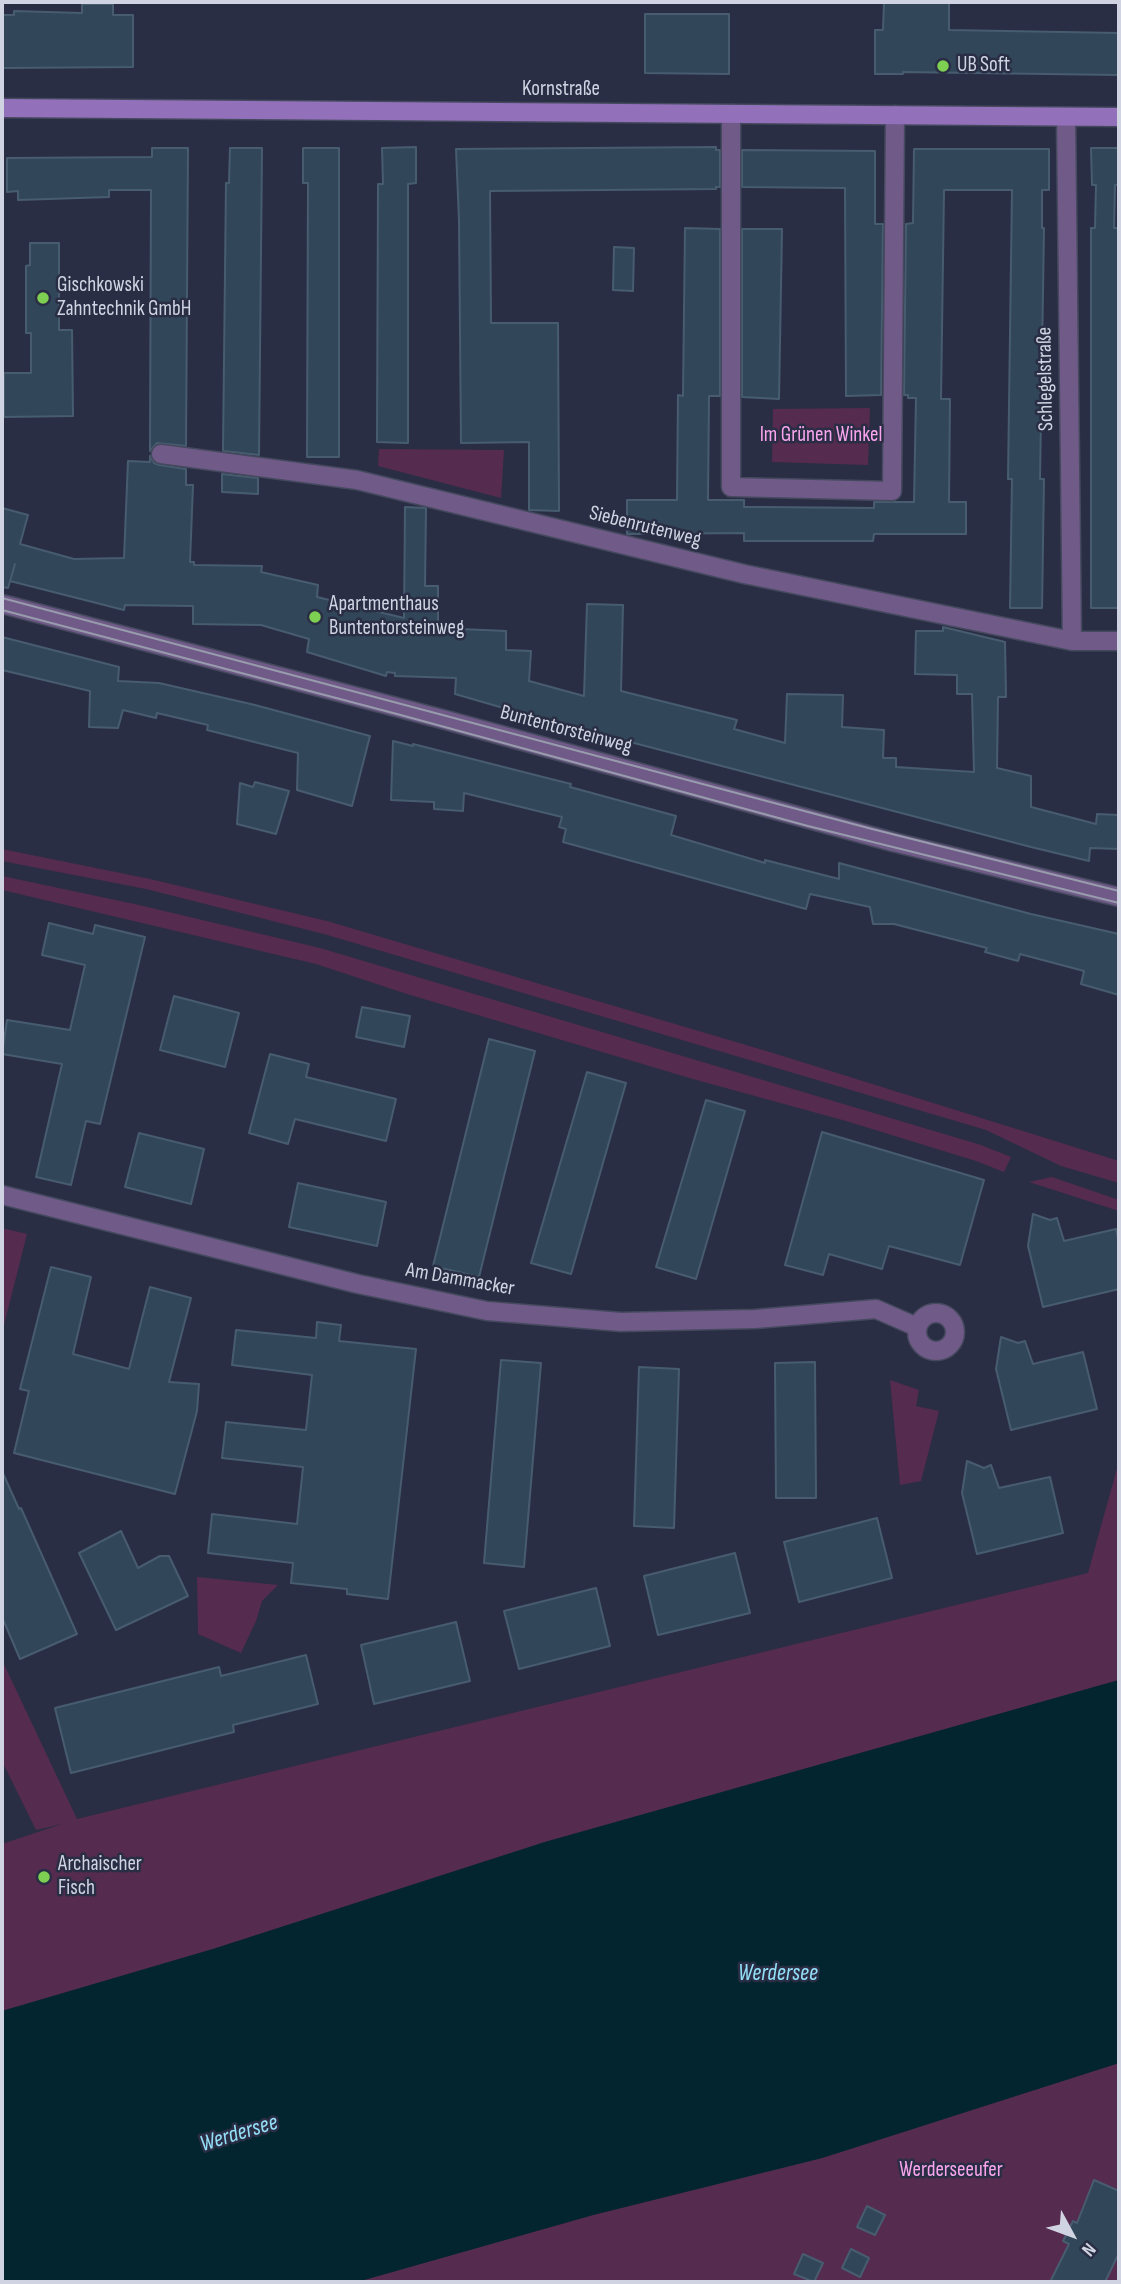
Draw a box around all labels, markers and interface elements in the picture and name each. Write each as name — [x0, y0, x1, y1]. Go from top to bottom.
place label: UB Soft — [957, 53, 1010, 79]
marker: UB Soft — [935, 58, 951, 74]
street label: Kornstraße — [522, 77, 600, 103]
place label: Gischkowski Zahntechnik GmbH — [57, 273, 191, 323]
marker: Gischkowski Zahntechnik GmbH — [35, 290, 51, 306]
street label: Schlegelstraße — [1032, 327, 1060, 431]
park label: Im Grünen Winkel — [760, 423, 882, 449]
street label: Siebenrutenweg — [586, 501, 704, 553]
place label: Apartmenthaus Buntentorsteinweg — [329, 592, 464, 642]
marker: Apartmenthaus Buntentorsteinweg — [307, 609, 323, 625]
street label: Buntentorsteinweg — [497, 700, 635, 760]
street label: Am Dammacker — [404, 1258, 516, 1302]
place label: Archaischer Fisch — [58, 1852, 142, 1902]
marker: Archaischer Fisch — [36, 1869, 52, 1885]
water label: Werdersee — [738, 1960, 818, 1988]
water label: Werdersee — [197, 2109, 281, 2159]
park label: Werderseeufer — [899, 2158, 1003, 2184]
north arrow — [1037, 2200, 1107, 2270]
text: N — [1076, 2238, 1100, 2260]

